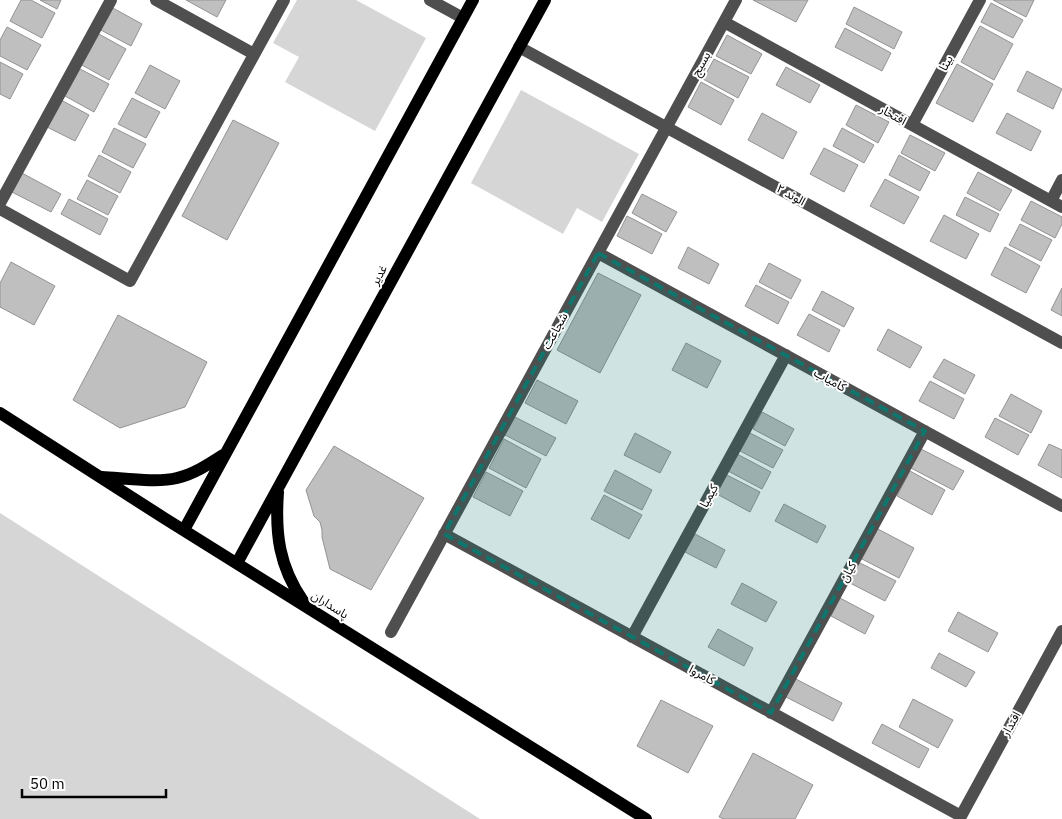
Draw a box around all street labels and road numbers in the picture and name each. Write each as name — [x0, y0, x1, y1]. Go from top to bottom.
street label: بسیج — [688, 49, 715, 80]
street label: بینا — [935, 52, 956, 73]
street label: افتخار — [876, 101, 909, 128]
street label: الوند ۲ — [774, 180, 809, 209]
street label: غدیر — [366, 262, 390, 288]
street label: شجاعت — [538, 310, 571, 352]
street label: کامیاب — [811, 365, 850, 395]
street label: کیمیا — [696, 481, 722, 510]
street label: کیان — [836, 558, 860, 585]
street label: پاسداران — [308, 587, 352, 623]
street label: کامروا — [686, 661, 719, 688]
street label: اقتدار — [997, 708, 1024, 740]

